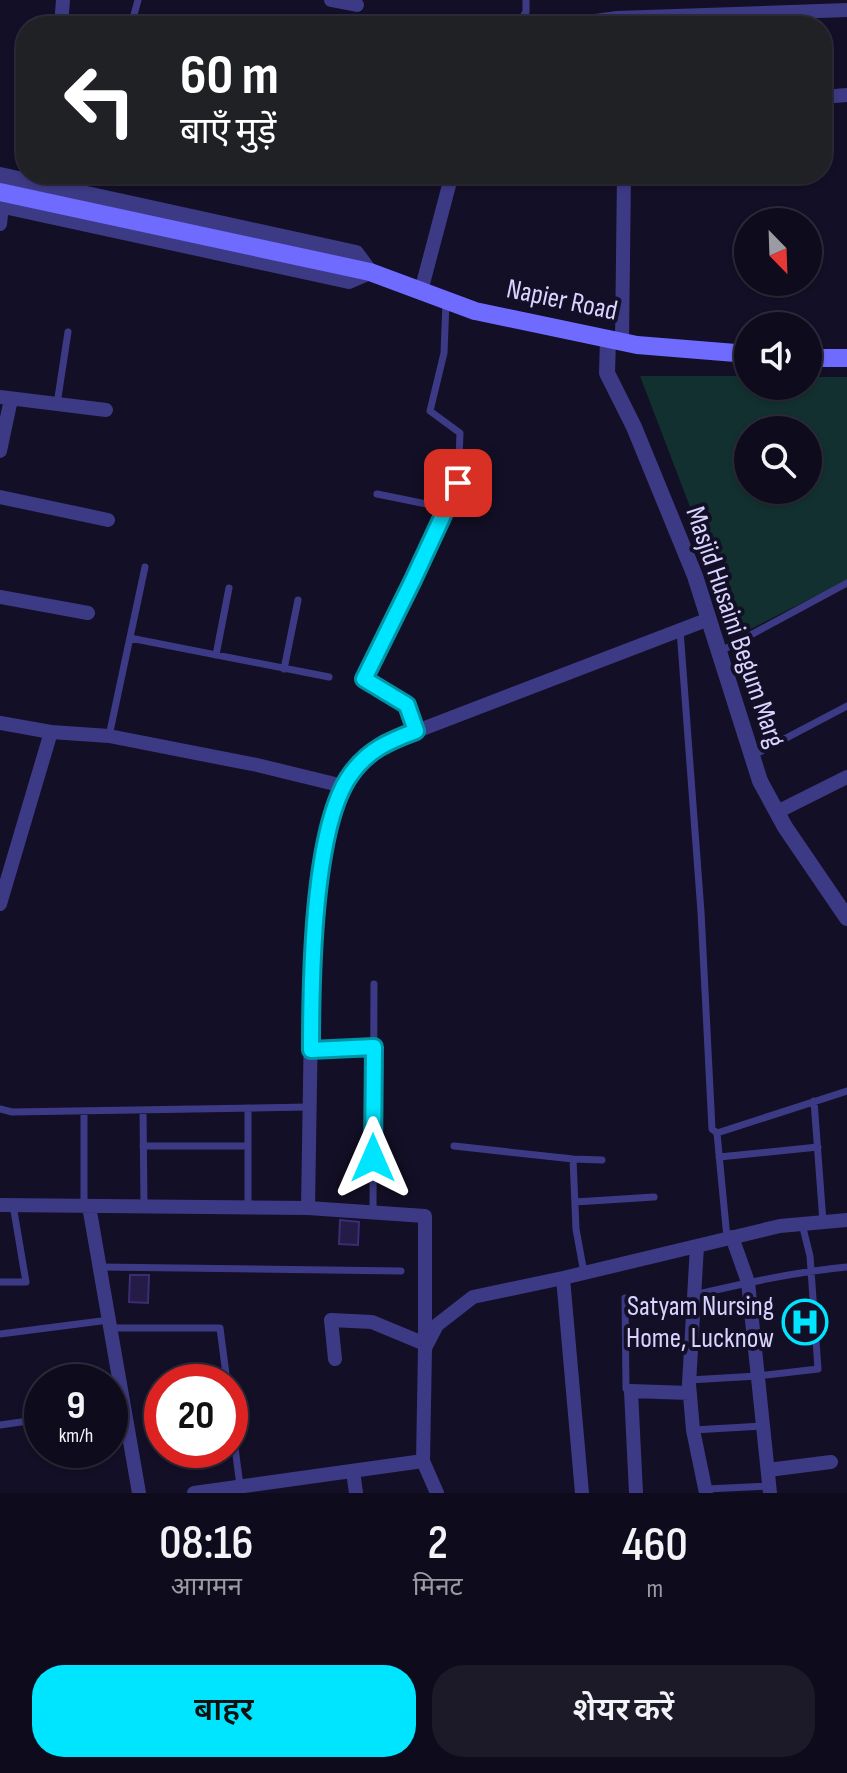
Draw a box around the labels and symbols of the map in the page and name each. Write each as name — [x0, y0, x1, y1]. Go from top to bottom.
north arrow — [734, 208, 822, 296]
street label: Napier Road — [504, 272, 620, 328]
pin — [424, 449, 492, 517]
street label: Masjid Husaini Begum Marg — [678, 502, 792, 752]
position arrow — [331, 1116, 415, 1200]
place label: Satyam Nursing Home, Lucknow — [626, 1290, 774, 1355]
hospital icon: Satyam Nursing Home, Lucknow — [781, 1298, 829, 1346]
speed limit sign: 20 — [144, 1364, 248, 1468]

